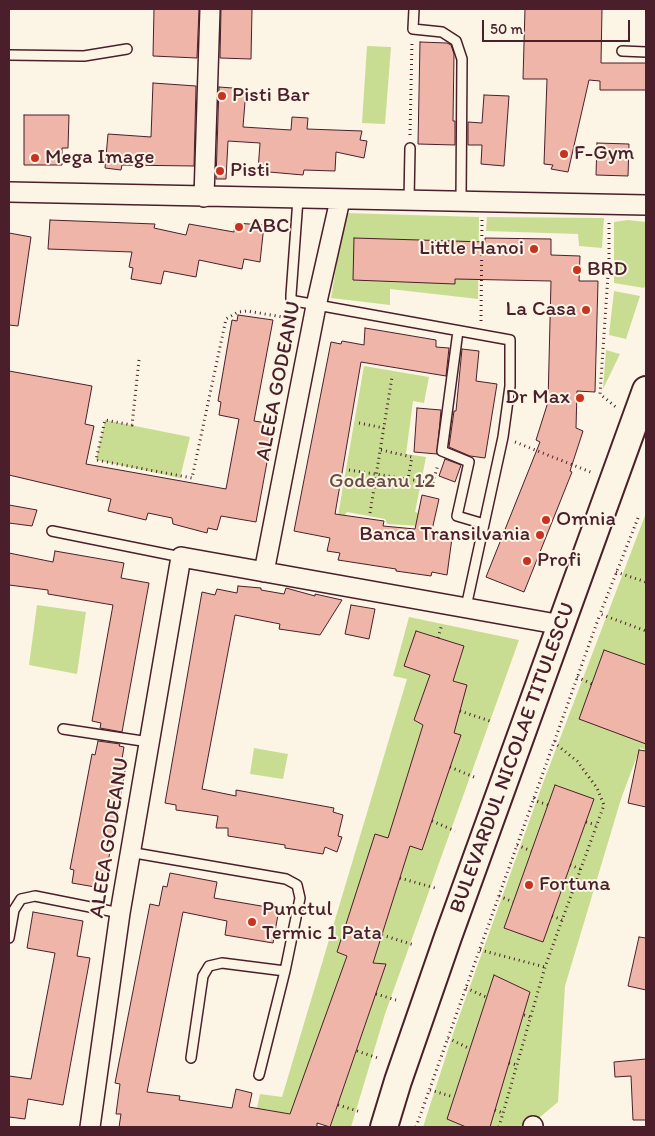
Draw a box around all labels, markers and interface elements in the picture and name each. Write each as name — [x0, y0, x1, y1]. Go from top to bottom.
scale bar — [485, 10, 632, 42]
text: 50 m — [490, 20, 523, 38]
place label: Pisti Bar — [232, 83, 310, 109]
marker: Pisti Bar — [216, 90, 228, 102]
place label: F-Gym — [574, 141, 634, 167]
place label: Mega Image — [45, 145, 154, 171]
marker: F-Gym — [558, 148, 570, 160]
marker: Mega Image — [29, 152, 41, 164]
place label: Pisti — [230, 158, 270, 184]
marker: Pisti — [214, 165, 226, 177]
place label: ABC — [249, 214, 290, 240]
marker: ABC — [233, 221, 245, 233]
place label: Little Hanoi — [419, 236, 524, 262]
marker: Little Hanoi — [528, 243, 540, 255]
place label: BRD — [587, 257, 627, 283]
marker: BRD — [571, 264, 583, 276]
place label: La Casa — [506, 297, 576, 323]
street label: ALEEA GODEANU — [251, 299, 307, 463]
marker: La Casa — [580, 304, 592, 316]
place label: Dr Max — [505, 385, 570, 411]
marker: Dr Max — [574, 392, 586, 404]
park label: Godeanu 12 — [329, 469, 435, 495]
place label: Omnia — [556, 507, 616, 533]
marker: Omnia — [540, 514, 552, 526]
place label: Banca Transilvania — [359, 522, 530, 548]
marker: Banca Transilvania — [534, 529, 546, 541]
place label: Profi — [537, 548, 581, 574]
marker: Profi — [521, 555, 533, 567]
street label: BULEVARDUL NICOLAE TITULESCU — [445, 599, 581, 917]
street label: ALEEA GODEANU — [85, 756, 135, 920]
place label: Fortuna — [539, 872, 610, 898]
marker: Fortuna — [523, 879, 535, 891]
place label: Punctul Termic 1 Pata — [262, 897, 382, 947]
marker: Punctul Termic 1 Pata — [246, 916, 258, 928]

